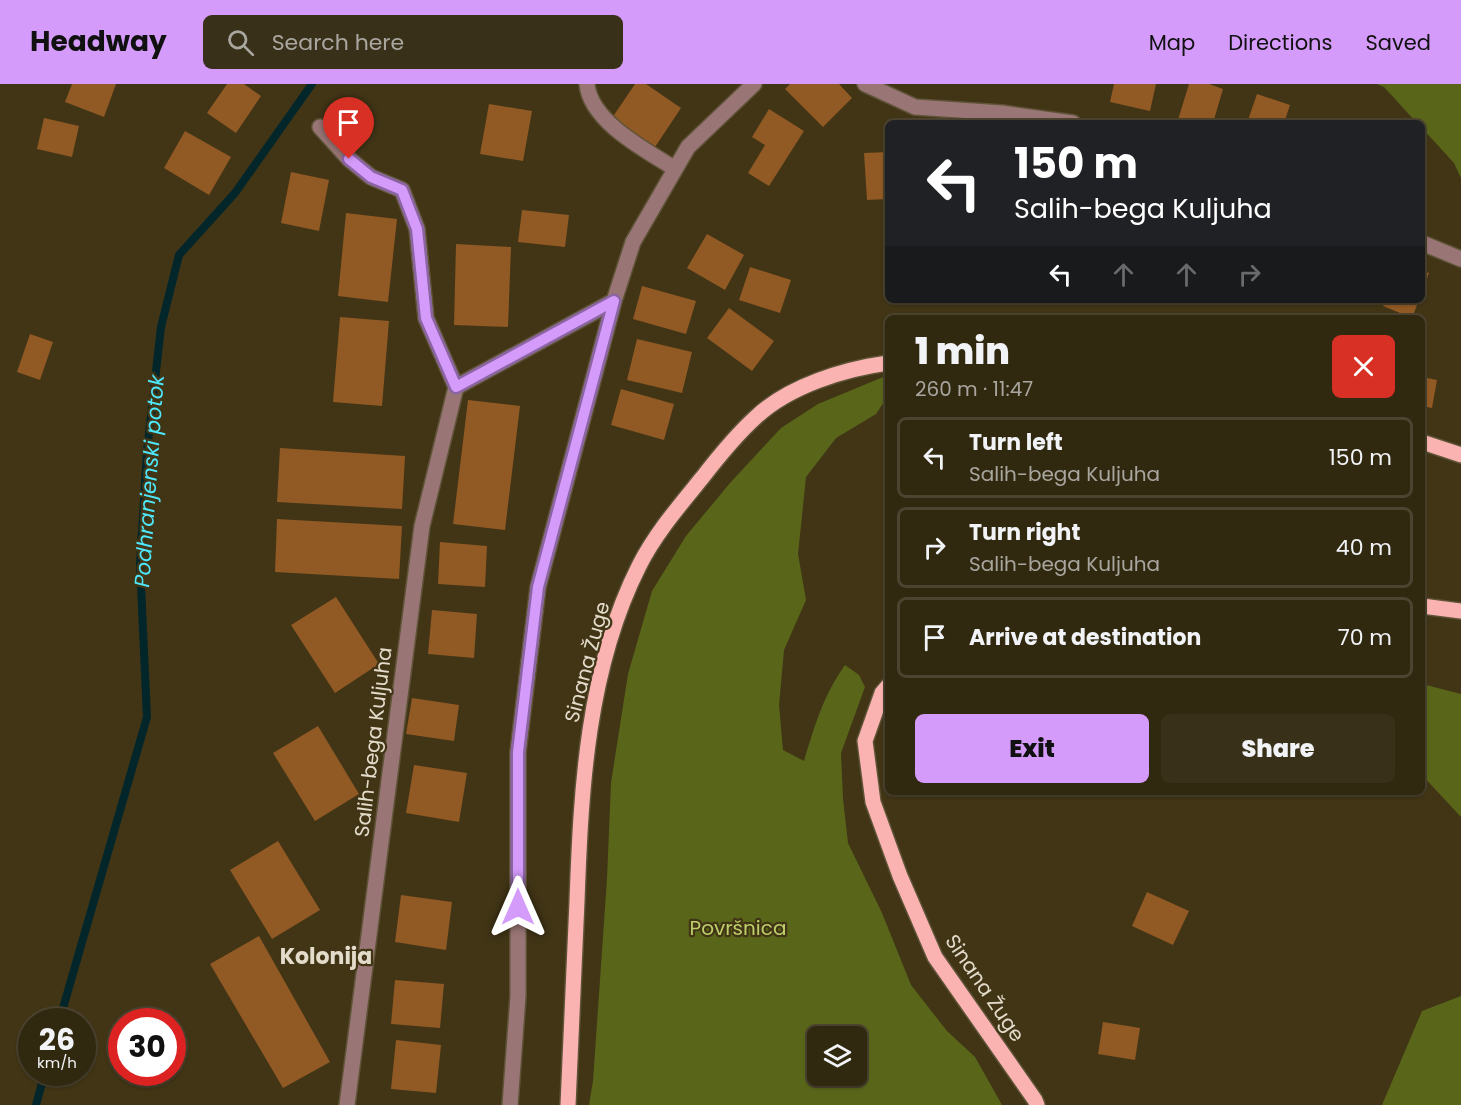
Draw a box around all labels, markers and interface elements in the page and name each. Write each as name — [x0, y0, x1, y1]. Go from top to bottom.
search box — [203, 15, 623, 69]
text: Headway — [30, 22, 167, 61]
icon: search — [224, 26, 257, 59]
text: Search here — [272, 27, 404, 58]
text: Map — [1149, 28, 1195, 57]
text: Directions — [1228, 28, 1332, 57]
text: Saved — [1365, 28, 1431, 57]
pin — [323, 97, 374, 159]
icon: arrive — [332, 106, 365, 139]
text: 150 m — [1014, 134, 1138, 193]
icon: left — [915, 144, 993, 222]
text: Salih-bega Kuljuha — [1014, 190, 1272, 227]
icon: left — [1044, 258, 1077, 291]
icon: ahead — [1107, 258, 1140, 291]
icon: ahead — [1170, 258, 1203, 291]
icon: right — [1233, 258, 1266, 291]
text: 1 min — [915, 326, 1010, 377]
button: close — [1332, 335, 1395, 398]
water label: Podhranjenski potok — [127, 373, 171, 588]
text: 260 m · 11:47 — [915, 375, 1033, 403]
text: Turn left — [969, 427, 1063, 458]
icon: left — [918, 441, 951, 474]
text: 150 m — [1329, 442, 1392, 473]
text: Salih-bega Kuljuha — [969, 460, 1160, 488]
text: Turn right — [969, 517, 1080, 548]
icon: right — [918, 531, 951, 564]
text: 40 m — [1336, 532, 1392, 563]
text: Salih-bega Kuljuha — [969, 550, 1160, 578]
street label: Sinana Žuge — [557, 598, 617, 726]
icon: arrive — [918, 621, 951, 654]
text: Arrive at destination — [969, 622, 1201, 653]
text: 70 m — [1338, 622, 1392, 653]
street label: Salih-bega Kuljuha — [347, 646, 399, 838]
button: Exit — [915, 714, 1149, 783]
button: Share — [1161, 714, 1395, 783]
position arrow — [486, 875, 550, 939]
park label: Površnica — [690, 914, 786, 942]
street label: Sinana Žuge — [939, 929, 1031, 1047]
district label: Kolonija — [280, 941, 372, 972]
speed limit sign: 30 — [108, 1008, 186, 1086]
text: 26 — [39, 1018, 75, 1061]
map controls — [807, 1026, 867, 1086]
button: layers — [807, 1026, 867, 1086]
text: km/h — [37, 1052, 77, 1073]

